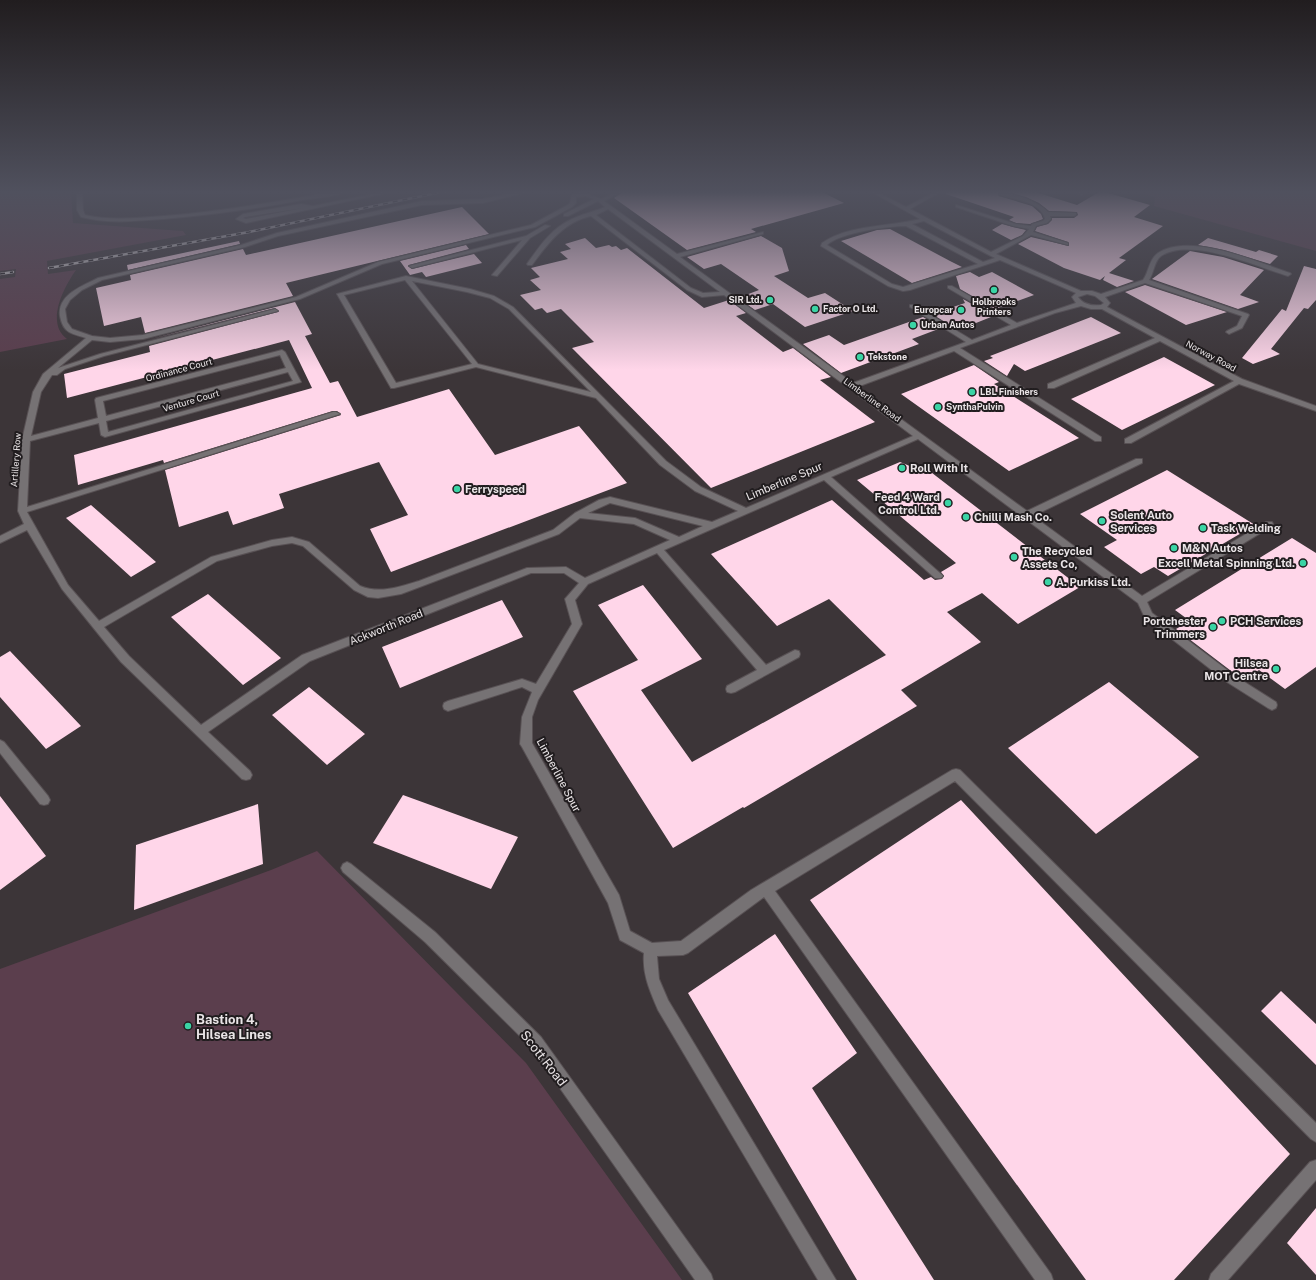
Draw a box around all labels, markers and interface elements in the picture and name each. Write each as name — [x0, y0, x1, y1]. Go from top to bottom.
marker: Holbrooks Printers — [989, 285, 999, 295]
place label: SIR Ltd. — [728, 294, 762, 305]
marker: SIR Ltd. — [765, 295, 775, 305]
place label: Holbrooks Printers — [972, 296, 1016, 317]
place label: Factor O Ltd. — [823, 303, 878, 314]
marker: Factor O Ltd. — [810, 304, 820, 314]
place label: Europcar — [914, 304, 953, 315]
marker: Europcar — [956, 305, 966, 315]
place label: Urban Autos — [921, 319, 975, 330]
marker: Urban Autos — [908, 320, 918, 330]
street label: Norway Road — [1184, 338, 1238, 373]
place label: Tekstone — [868, 351, 907, 362]
marker: Tekstone — [855, 352, 865, 362]
street label: Ordinance Court — [144, 355, 214, 384]
street label: Limberline Road — [842, 375, 903, 424]
place label: LBL Finishers — [980, 386, 1038, 397]
street label: Venture Court — [161, 387, 221, 414]
marker: LBL Finishers — [967, 387, 977, 397]
place label: SynthaPulvin — [946, 401, 1003, 412]
marker: SynthaPulvin — [933, 402, 943, 412]
street label: Artillery Row — [8, 432, 23, 487]
street label: Limberline Spur — [744, 460, 824, 502]
place label: Roll With It — [910, 462, 969, 474]
marker: Roll With It — [897, 463, 907, 473]
place label: Ferryspeed — [465, 483, 525, 495]
marker: Ferryspeed — [452, 484, 462, 494]
place label: Feed 4 Ward Control Ltd. — [875, 491, 940, 516]
marker: Feed 4 Ward Control Ltd. — [943, 498, 953, 508]
place label: Solent Auto Services — [1110, 509, 1172, 534]
place label: Chilli Mash Co. — [974, 511, 1052, 523]
marker: Chilli Mash Co. — [961, 512, 971, 522]
marker: Solent Auto Services — [1097, 516, 1107, 526]
place label: Task Welding — [1211, 522, 1281, 534]
marker: Task Welding — [1198, 523, 1208, 533]
place label: M&N Autos — [1182, 542, 1243, 554]
marker: M&N Autos — [1169, 543, 1179, 553]
place label: The Recycled Assets Co, — [1022, 545, 1092, 570]
marker: The Recycled Assets Co, — [1009, 552, 1019, 562]
place label: Excell Metal Spinning Ltd. — [1158, 557, 1295, 569]
marker: Excell Metal Spinning Ltd. — [1298, 558, 1308, 568]
place label: A. Purkiss Ltd. — [1056, 576, 1131, 588]
marker: A. Purkiss Ltd. — [1043, 577, 1053, 587]
street label: Ackworth Road — [348, 607, 424, 647]
place label: Portchester Trimmers — [1143, 615, 1205, 640]
place label: PCH Services — [1230, 615, 1302, 627]
marker: PCH Services — [1217, 616, 1227, 626]
marker: Portchester Trimmers — [1208, 622, 1218, 632]
place label: Hilsea MOT Centre — [1204, 657, 1268, 682]
marker: Hilsea MOT Centre — [1271, 664, 1281, 674]
street label: Limberline Spur — [535, 736, 583, 814]
place label: Bastion 4, Hilsea Lines — [196, 1012, 271, 1042]
marker: Bastion 4, Hilsea Lines — [183, 1021, 193, 1031]
street label: Scott Road — [517, 1028, 570, 1089]

